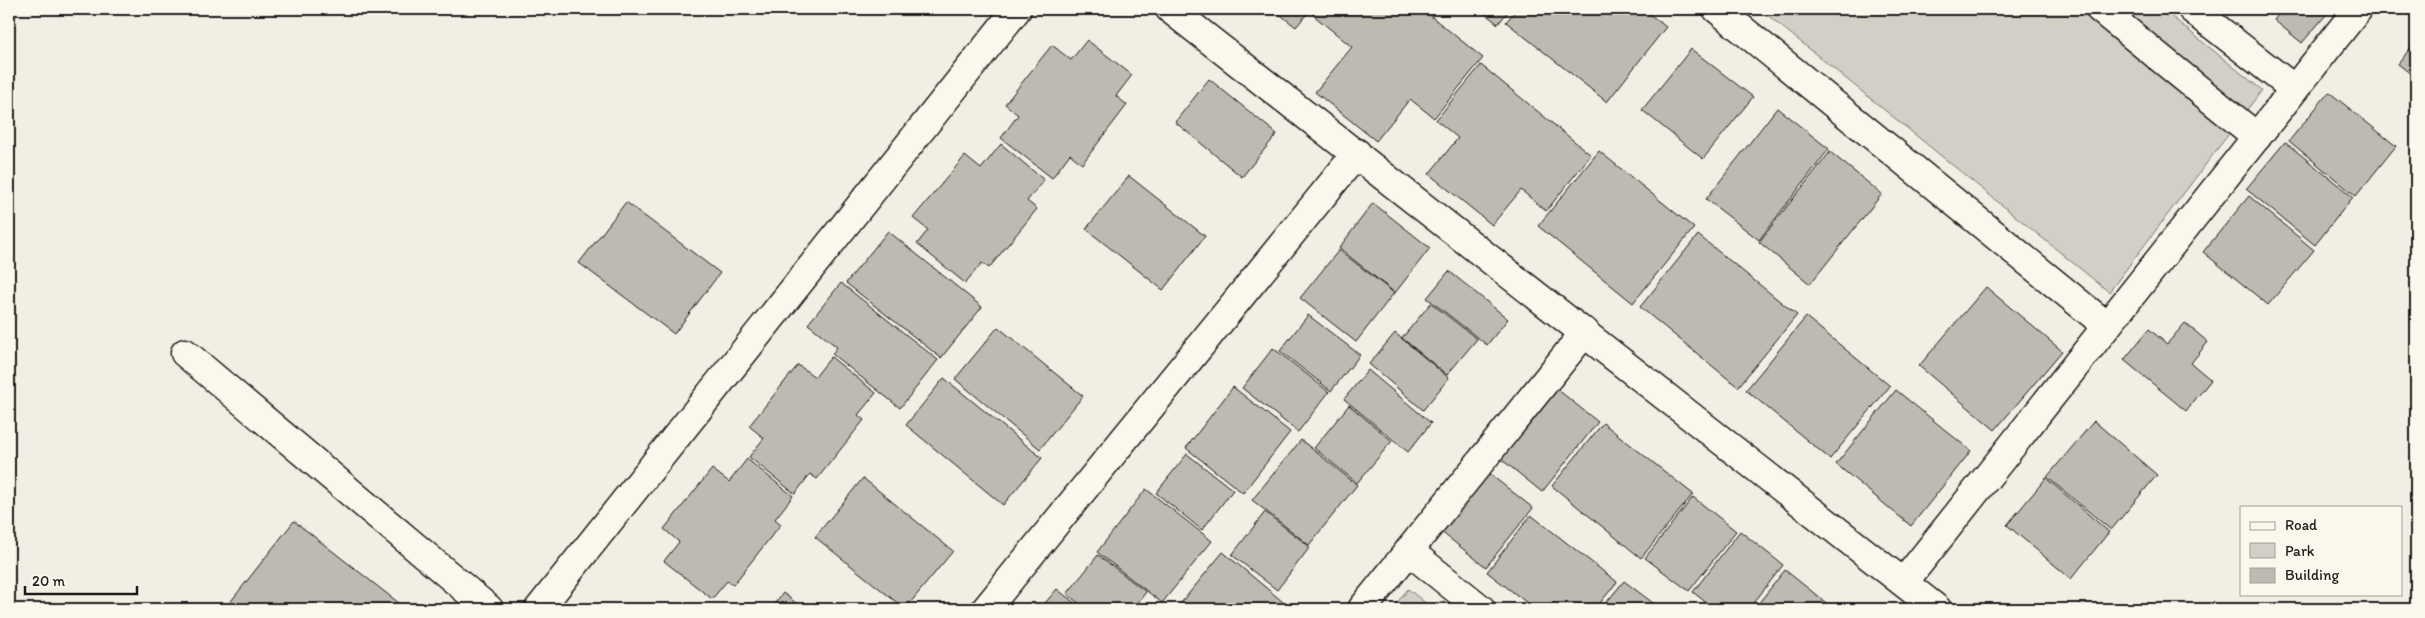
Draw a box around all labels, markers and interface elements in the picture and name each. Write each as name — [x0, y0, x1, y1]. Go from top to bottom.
legend — [2240, 506, 2402, 596]
text: Road — [2285, 516, 2318, 534]
text: Park — [2285, 542, 2315, 560]
scale bar — [25, 563, 138, 595]
text: Building — [2285, 566, 2339, 584]
text: 20 m — [32, 572, 66, 590]

